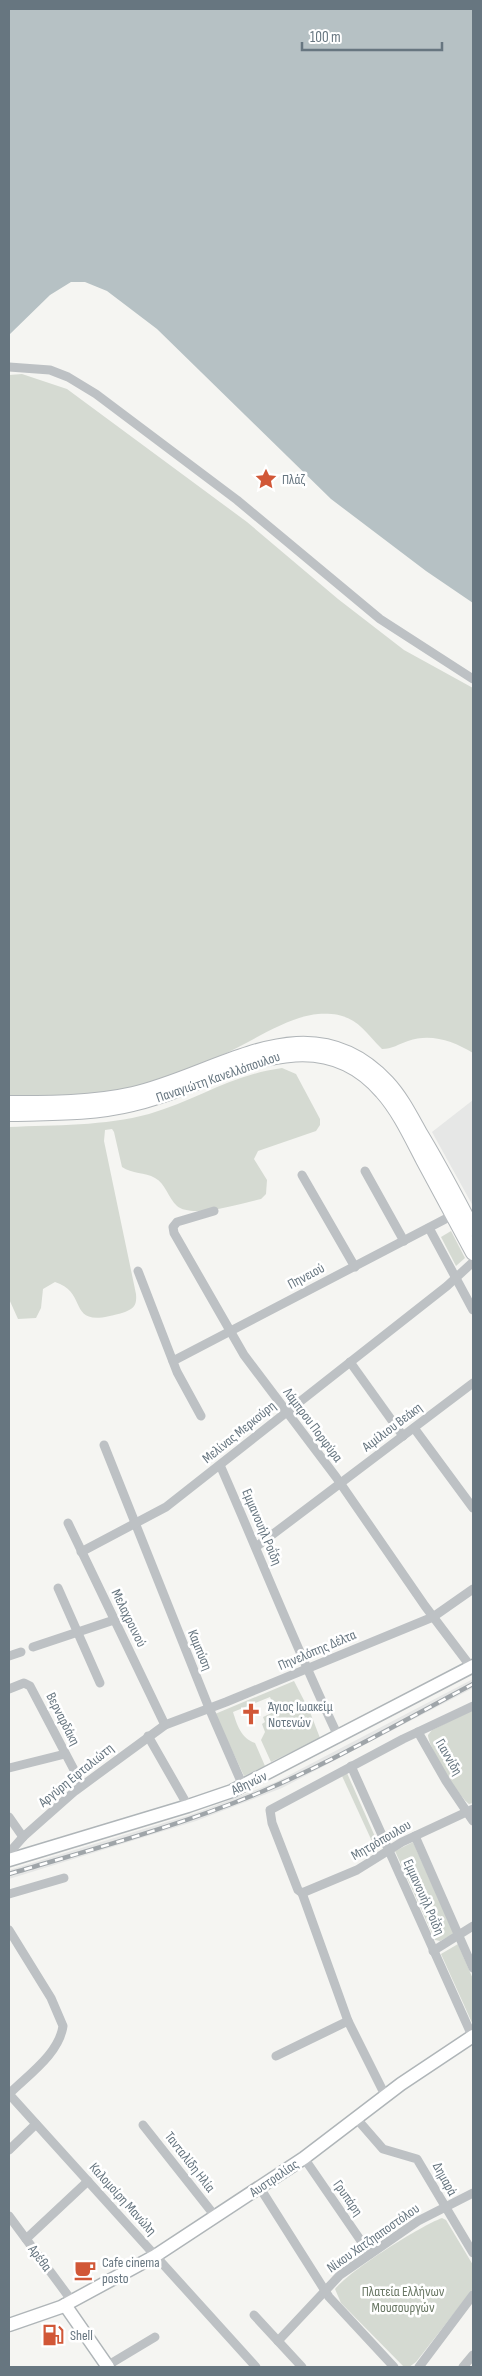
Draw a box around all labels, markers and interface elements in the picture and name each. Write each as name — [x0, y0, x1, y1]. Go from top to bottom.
scale bar — [302, 20, 442, 52]
text: 100 m — [310, 28, 341, 47]
place icon: Πλάζ — [253, 466, 279, 492]
place label: Πλάζ — [282, 471, 305, 488]
street label: Παναγιώτη Κανελλόπουλου — [154, 1048, 282, 1106]
street label: Πηνειού — [285, 1259, 327, 1293]
street label: Λάμπρου Πορφύρα — [279, 1384, 346, 1466]
street label: Μελίνας Μερκούρη — [199, 1397, 279, 1467]
street label: Αιμίλιου Βεάκη — [358, 1399, 425, 1456]
street label: Εμμανουήλ Ροΐδη — [238, 1486, 286, 1568]
street label: Μελαχροινού — [108, 1586, 150, 1650]
street label: Πηνελόπης Δέλτα — [275, 1626, 359, 1674]
street label: Καμπύση — [184, 1627, 216, 1673]
street label: Βερναρδάκη — [42, 1690, 84, 1748]
place label: Άγιος Ιωακείμ Νοτενών — [268, 1698, 333, 1731]
church icon: Άγιος Ιωακείμ Νοτενών — [238, 1701, 264, 1727]
street label: Γιαννίδη — [432, 1736, 466, 1778]
street label: Αργύρη Εφταλιώτη — [34, 1739, 117, 1811]
street label: Αθηνών — [228, 1767, 270, 1799]
street label: Μητρόπουλου — [348, 1816, 414, 1864]
street label: Εμμανουήλ Ροΐδη — [400, 1856, 448, 1938]
street label: Τανταλίδη Ηλία — [161, 2128, 219, 2196]
street label: Αυστραλίας — [245, 2155, 302, 2201]
street label: Καλομοίρη Μανώλη — [86, 2159, 160, 2239]
street label: Δημαρά — [429, 2159, 461, 2199]
street label: Γρυπάρη — [330, 2177, 366, 2219]
street label: Νίκου Χατζηαποστόλου — [323, 2200, 423, 2276]
street label: Αρέθα — [24, 2241, 56, 2275]
place label: Cafe cinema posto — [102, 2254, 160, 2287]
cafe icon: Cafe cinema posto — [72, 2257, 98, 2283]
park label: Πλατεία Ελλήνων Μουσουργών — [362, 2283, 445, 2316]
fuel station icon: Shell — [40, 2322, 66, 2348]
place label: Shell — [70, 2327, 93, 2344]

